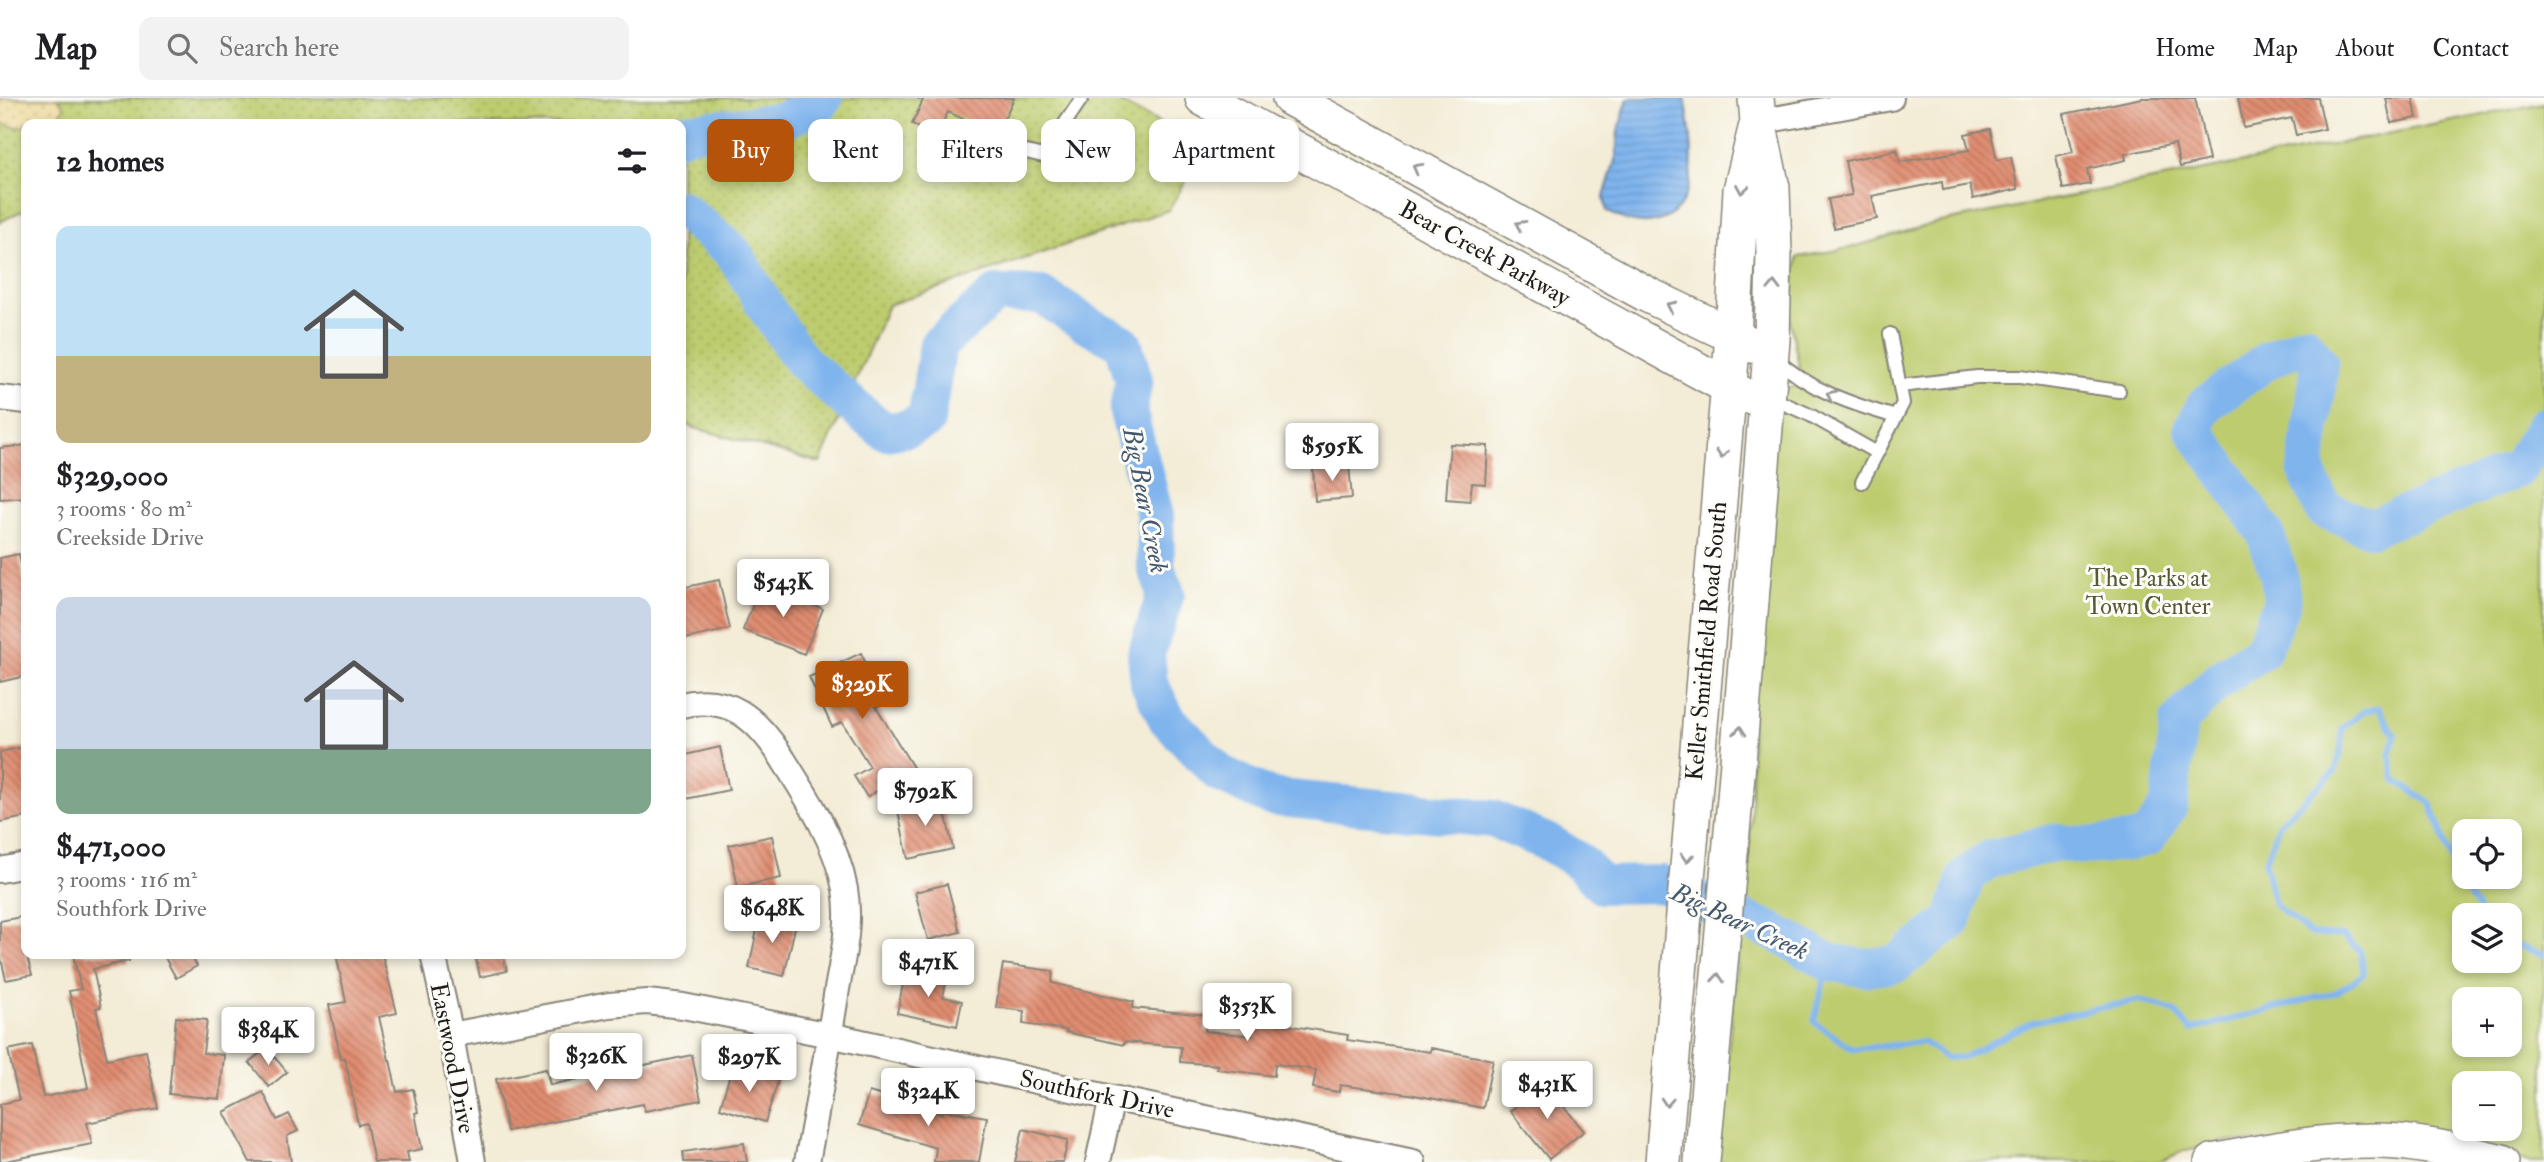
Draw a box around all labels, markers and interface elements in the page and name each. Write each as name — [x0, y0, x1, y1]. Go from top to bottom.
search box — [139, 17, 629, 80]
text: Map — [35, 28, 97, 69]
icon: search — [163, 29, 201, 67]
text: Search here — [219, 32, 339, 64]
text: Home — [2155, 33, 2215, 64]
text: Map — [2253, 33, 2298, 64]
text: About — [2336, 33, 2395, 64]
text: Contact — [2433, 33, 2509, 64]
chip: Buy — [707, 119, 794, 182]
chip: Rent — [808, 119, 903, 182]
chip: Filters — [917, 119, 1027, 182]
chip: New — [1041, 119, 1135, 182]
chip: Apartment — [1149, 119, 1299, 182]
icon: filters — [613, 142, 651, 180]
text: 12 homes — [56, 143, 164, 180]
one-way arrow — [1412, 163, 1424, 176]
one-way arrow — [1735, 183, 1750, 195]
street label: Bear Creek Parkway — [1394, 194, 1576, 313]
one-way arrow — [1515, 219, 1527, 233]
icon: home — [291, 271, 417, 397]
one-way arrow — [1766, 280, 1781, 291]
one-way arrow — [1666, 300, 1678, 314]
one-way arrow — [1826, 390, 1838, 403]
water label: Big Bear Creek — [1115, 423, 1175, 576]
pin: $595K — [1283, 424, 1381, 483]
text: $595K — [1301, 431, 1363, 460]
one-way arrow — [1715, 449, 1730, 460]
text: $329,000 — [56, 457, 168, 494]
text: 3 rooms · 80 m² — [56, 494, 192, 523]
street label: Keller Smithfield Road South — [1679, 500, 1734, 782]
text: Creekside Drive — [56, 523, 204, 552]
pin: $543K — [734, 560, 832, 619]
park label: The Parks at Town Center — [2086, 563, 2211, 622]
text: $543K — [753, 567, 813, 596]
icon: home — [291, 642, 417, 768]
pin: $329K — [813, 662, 911, 721]
text: $329K — [831, 669, 893, 698]
one-way arrow — [1732, 725, 1747, 736]
pin: $792K — [876, 768, 974, 828]
text: $792K — [893, 776, 957, 805]
map controls — [2452, 819, 2522, 1141]
button: locate — [2452, 819, 2522, 889]
text: $471,000 — [56, 828, 166, 865]
one-way arrow — [1680, 853, 1695, 864]
text: 3 rooms · 116 m² — [56, 865, 197, 894]
water label: Big Bear Creek — [1664, 875, 1813, 968]
pin: $648K — [723, 886, 821, 945]
text: $648K — [740, 893, 804, 922]
text: Southfork Drive — [56, 894, 207, 923]
button: layers — [2452, 903, 2522, 973]
pin: $471K — [879, 940, 977, 999]
text: $471K — [898, 947, 958, 976]
one-way arrow — [1710, 972, 1725, 983]
street label: Eastwood Drive — [423, 980, 482, 1136]
pin: $353K — [1198, 984, 1296, 1043]
button: + — [2452, 987, 2522, 1057]
text: $353K — [1219, 991, 1275, 1020]
pin: $384K — [219, 1007, 317, 1067]
text: $384K — [237, 1015, 299, 1044]
pin: $326K — [547, 1034, 645, 1093]
pin: $297K — [700, 1034, 798, 1094]
text: $326K — [565, 1041, 627, 1070]
text: $297K — [717, 1042, 781, 1071]
pin: $431K — [1498, 1062, 1596, 1121]
street label: Southfork Drive — [1017, 1063, 1177, 1126]
pin: $324K — [879, 1068, 977, 1128]
text: $431K — [1518, 1069, 1576, 1098]
button: − — [2452, 1071, 2522, 1141]
text: $324K — [897, 1076, 959, 1105]
one-way arrow — [1660, 1097, 1675, 1108]

